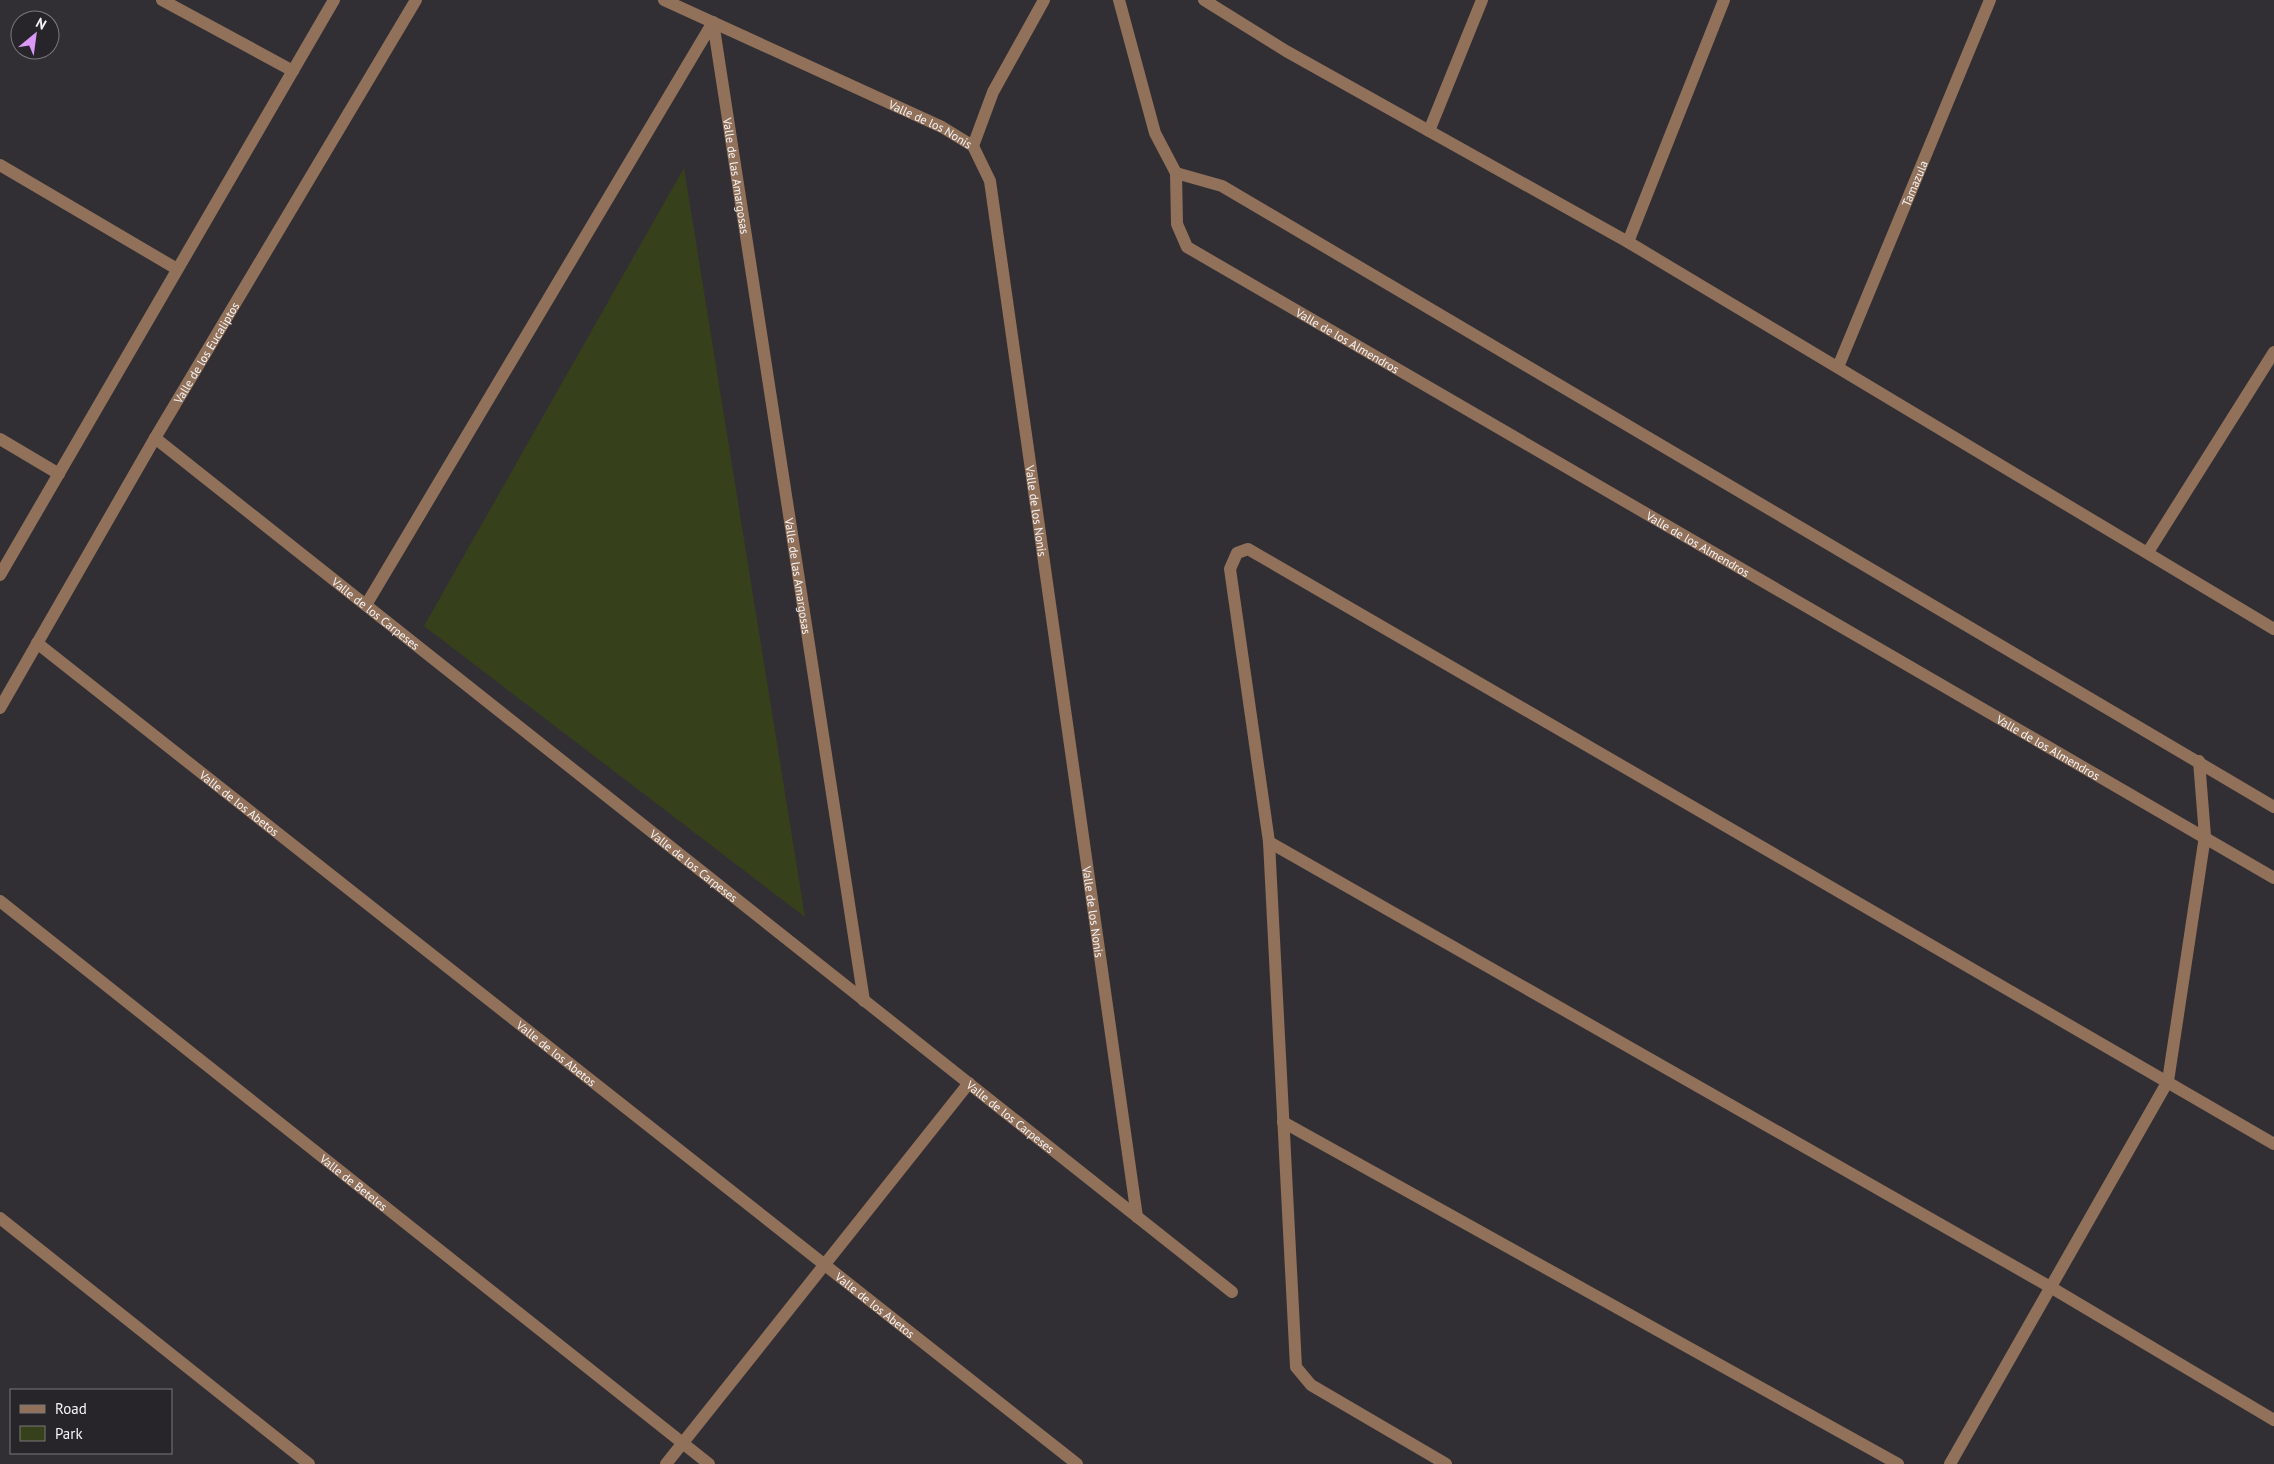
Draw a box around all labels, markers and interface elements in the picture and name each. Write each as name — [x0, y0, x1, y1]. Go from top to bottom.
north arrow — [10, 10, 60, 60]
text: N — [33, 14, 50, 34]
street label: Valle de los Nonis — [886, 96, 975, 151]
street label: Valle de las Amargosas — [720, 116, 753, 235]
street label: Tamazula — [1898, 158, 1930, 208]
street label: Valle de los Eucaliptos — [170, 299, 242, 407]
street label: Valle de los Almendros — [1292, 304, 1402, 376]
street label: Valle de los Nonis — [1023, 463, 1051, 557]
street label: Valle de los Almendros — [1643, 507, 1753, 580]
street label: Valle de las Amargosas — [782, 516, 815, 635]
street label: Valle de los Carpeses — [328, 573, 423, 653]
street label: Valle de los Almendros — [1993, 711, 2103, 783]
street label: Valle de los Abetos — [196, 766, 282, 839]
street label: Valle de los Carpeses — [646, 825, 741, 905]
street label: Valle de los Nonis — [1080, 864, 1108, 958]
street label: Valle de los Abetos — [513, 1017, 599, 1089]
street label: Valle de los Carpeses — [963, 1076, 1058, 1156]
street label: Valle de Beteles — [316, 1150, 391, 1214]
street label: Valle de los Abetos — [832, 1268, 918, 1341]
legend — [10, 1389, 172, 1454]
text: Road — [55, 1399, 87, 1418]
text: Park — [55, 1424, 83, 1443]

